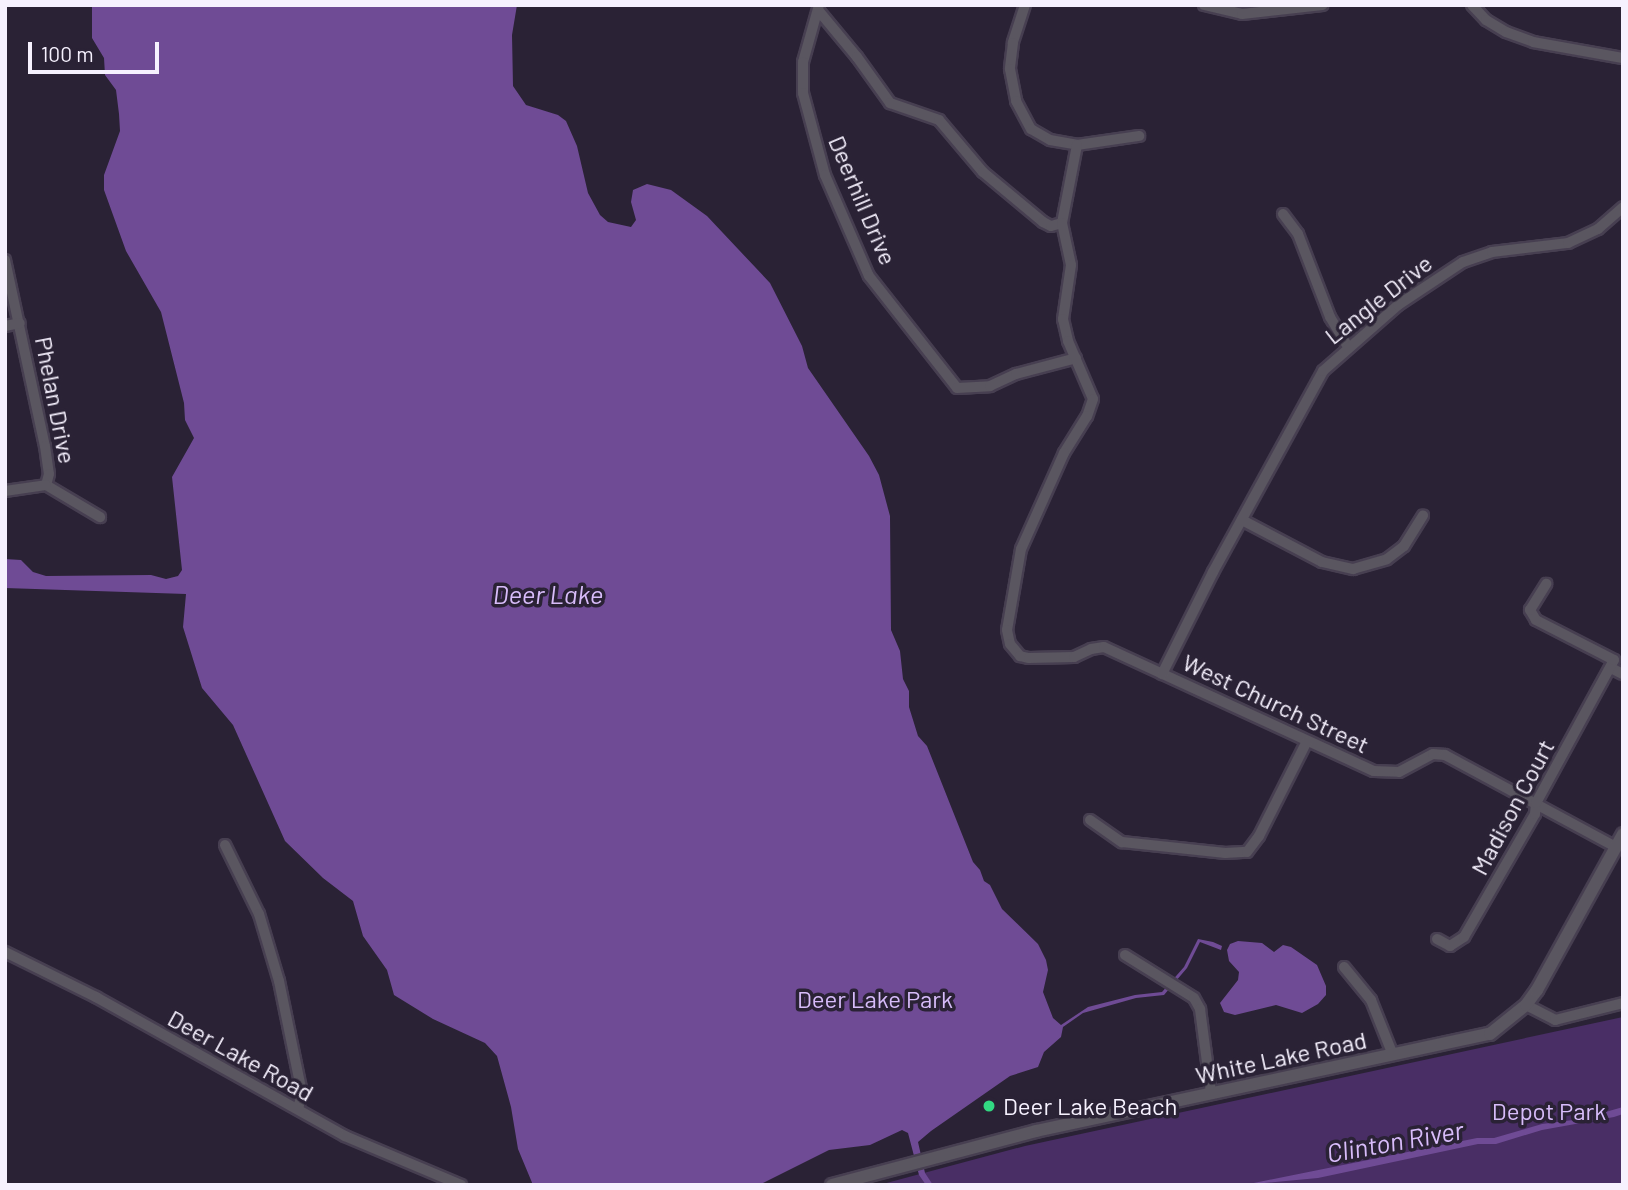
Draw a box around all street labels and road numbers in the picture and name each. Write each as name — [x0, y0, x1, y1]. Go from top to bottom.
street label: Deerhill Drive — [823, 131, 903, 269]
street label: Langle Drive — [1319, 248, 1437, 350]
street label: Phelan Drive — [30, 334, 82, 466]
street label: West Church Street — [1178, 647, 1374, 759]
street label: Madison Court — [1464, 734, 1560, 880]
street label: Deer Lake Road — [163, 1003, 319, 1107]
street label: White Lake Road — [1193, 1025, 1369, 1089]

